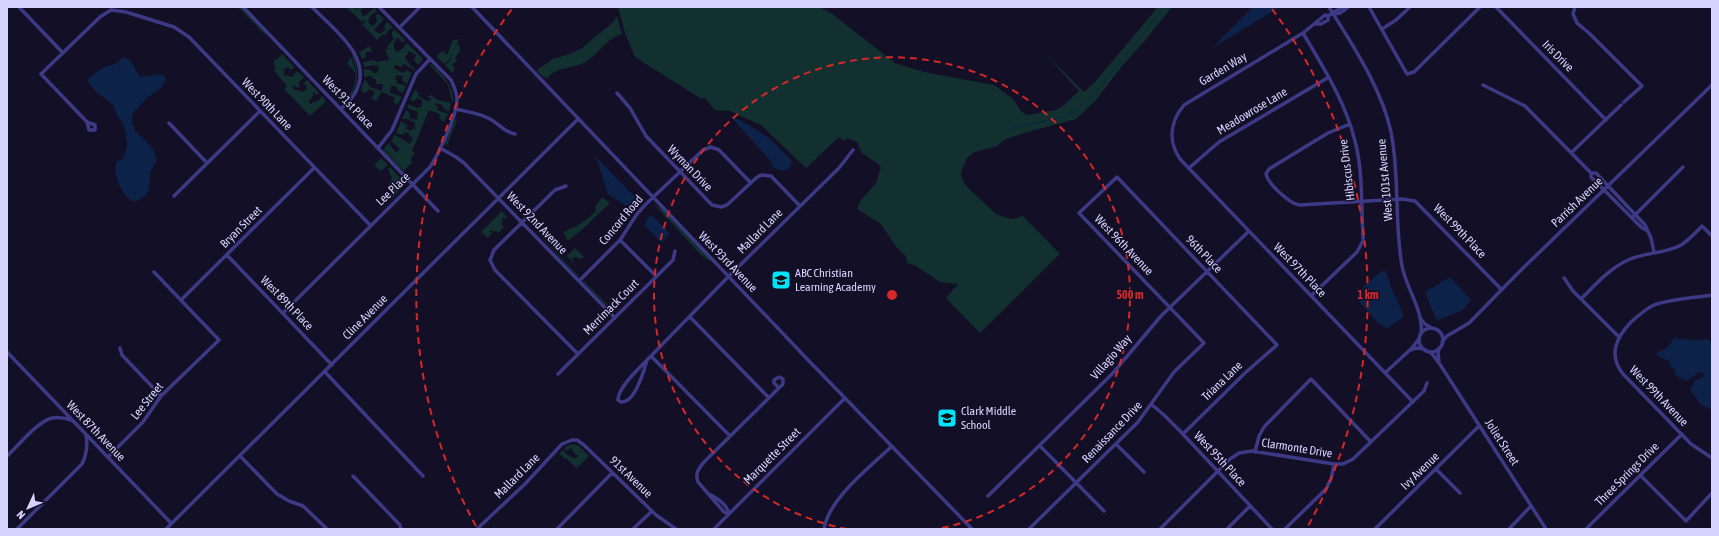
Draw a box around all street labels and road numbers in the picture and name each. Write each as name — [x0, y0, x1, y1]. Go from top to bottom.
street label: Iris Drive — [1539, 37, 1577, 75]
street label: Garden Way — [1197, 49, 1249, 89]
street label: West 91st Place — [319, 73, 377, 131]
street label: West 90th Lane — [239, 75, 295, 133]
street label: Meadowrose Lane — [1214, 85, 1290, 137]
street label: Hibiscus Drive — [1336, 138, 1358, 202]
street label: West 101st Avenue — [1374, 138, 1396, 222]
street label: Wyman Drive — [665, 142, 715, 194]
street label: Lee Place — [373, 169, 413, 209]
street label: Parrish Avenue — [1548, 174, 1606, 230]
street label: West 92nd Avenue — [504, 189, 570, 257]
street label: Concord Road — [596, 192, 646, 248]
street label: West 99th Place — [1431, 201, 1489, 261]
street label: Bryan Street — [217, 203, 265, 251]
street label: Mallard Lane — [735, 206, 785, 256]
street label: West 96th Avenue — [1092, 212, 1156, 278]
street label: West 93rd Avenue — [696, 229, 760, 295]
street label: 96th Place — [1183, 232, 1225, 276]
street label: West 97th Place — [1271, 240, 1329, 300]
street label: West 89th Place — [258, 273, 316, 333]
street label: Merrimack Court — [580, 276, 642, 338]
street label: Cline Avenue — [340, 292, 390, 342]
street label: Villagio Way — [1088, 332, 1134, 382]
street label: Triana Lane — [1199, 358, 1245, 404]
street label: West 99th Avenue — [1627, 363, 1691, 429]
street label: Lee Street — [128, 379, 166, 422]
street label: West 87th Avenue — [64, 398, 128, 464]
street label: Renaissance Drive — [1079, 398, 1145, 466]
street label: Joliet Street — [1482, 416, 1522, 468]
street label: Marquette Street — [741, 424, 804, 487]
street label: West 95th Place — [1191, 429, 1249, 489]
street label: Clarmonte Drive — [1261, 435, 1333, 461]
street label: Three Springs Drive — [1592, 439, 1662, 509]
street label: Ivy Avenue — [1398, 449, 1442, 493]
street label: Mallard Lane — [492, 451, 542, 501]
street label: 91st Avenue — [607, 453, 655, 501]

